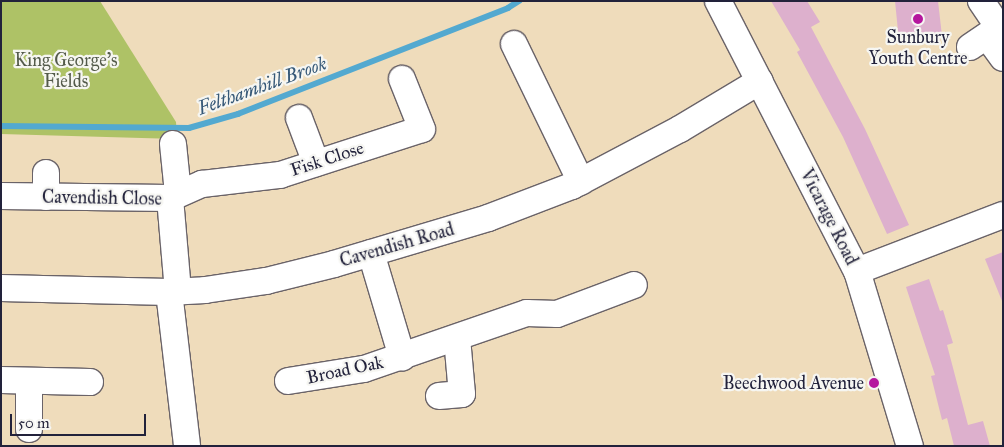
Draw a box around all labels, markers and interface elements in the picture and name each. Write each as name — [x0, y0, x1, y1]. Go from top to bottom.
marker: Sunbury Youth Centre — [912, 13, 924, 25]
place label: Sunbury Youth Centre — [868, 27, 968, 70]
park label: King George’s Fields — [14, 50, 118, 92]
water label: Felthamhill Brook — [194, 52, 330, 120]
street label: Fisk Close — [288, 137, 366, 181]
street label: Vicarage Road — [796, 165, 862, 269]
street label: Cavendish Close — [42, 186, 162, 210]
street label: Cavendish Road — [337, 218, 457, 272]
street label: Broad Oak — [305, 351, 385, 389]
place label: Beechwood Avenue — [723, 372, 864, 394]
marker: Beechwood Avenue — [868, 377, 880, 389]
scale bar — [12, 404, 149, 436]
text: 50 m — [18, 414, 50, 432]

